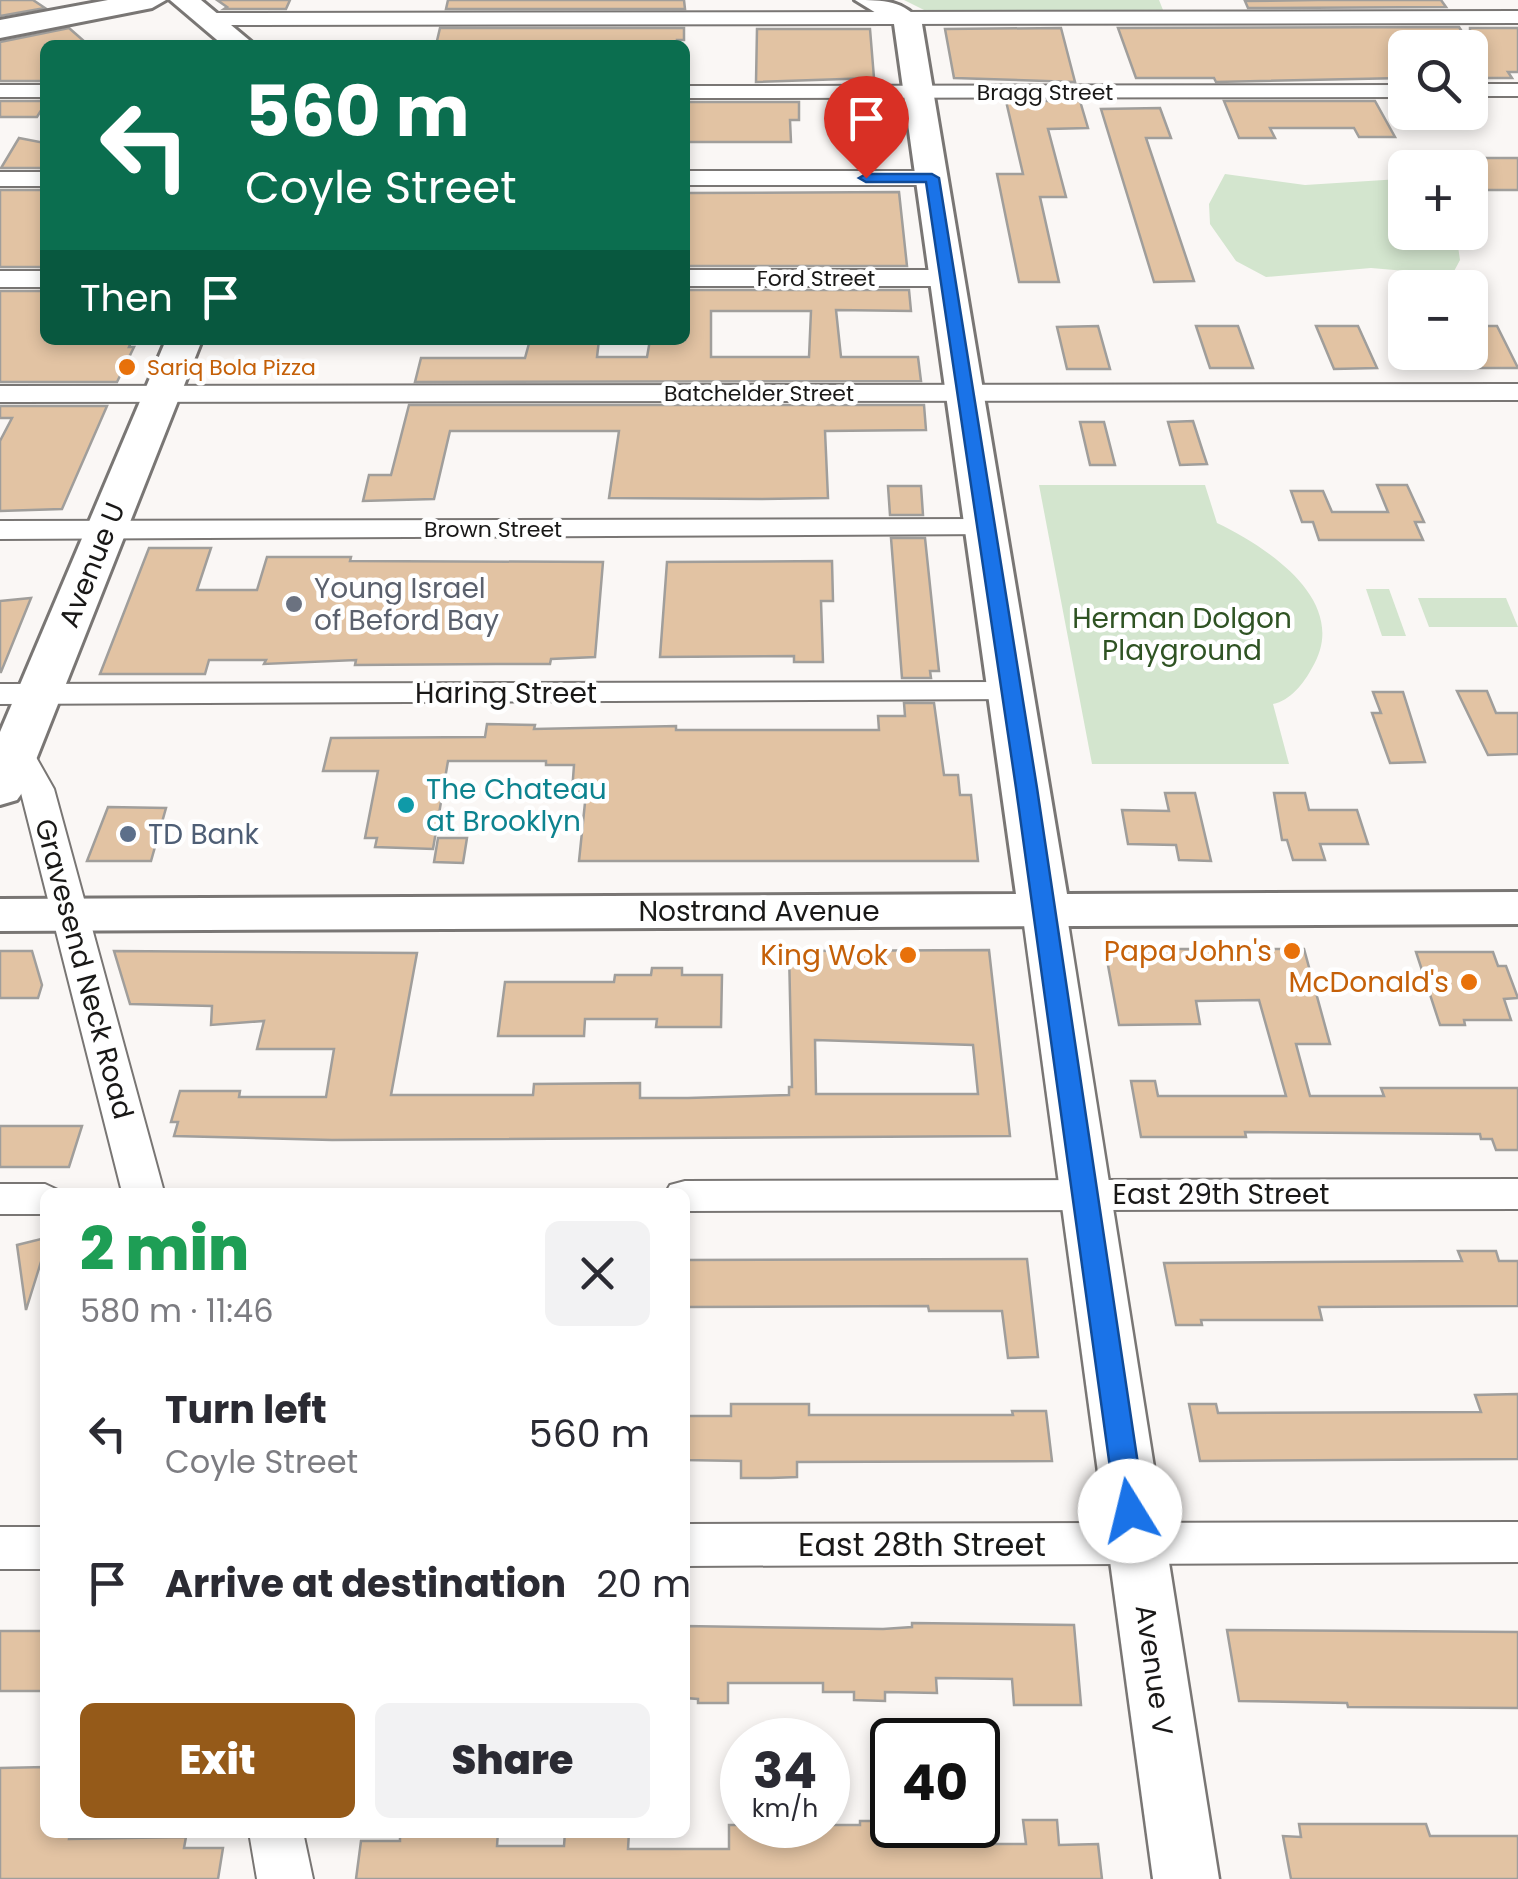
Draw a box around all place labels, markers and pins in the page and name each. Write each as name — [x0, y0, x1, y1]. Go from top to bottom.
pin — [824, 76, 909, 179]
place label: Sariq Bola Pizza — [147, 352, 316, 383]
marker: Sariq Bola Pizza — [116, 356, 138, 378]
place label: Young Israel of Beford Bay — [314, 569, 499, 640]
marker: Young Israel of Beford Bay — [283, 593, 305, 615]
place label: The Chateau at Brooklyn — [426, 770, 607, 841]
marker: The Chateau at Brooklyn — [395, 794, 417, 816]
place label: TD Bank — [148, 815, 259, 854]
marker: TD Bank — [117, 823, 139, 845]
place label: Papa John's — [1104, 932, 1272, 971]
place label: King Wok — [760, 936, 889, 975]
marker: Papa John's — [1281, 940, 1303, 962]
marker: King Wok — [897, 944, 919, 966]
place label: McDonald's — [1288, 963, 1449, 1002]
marker: McDonald's — [1458, 971, 1480, 993]

